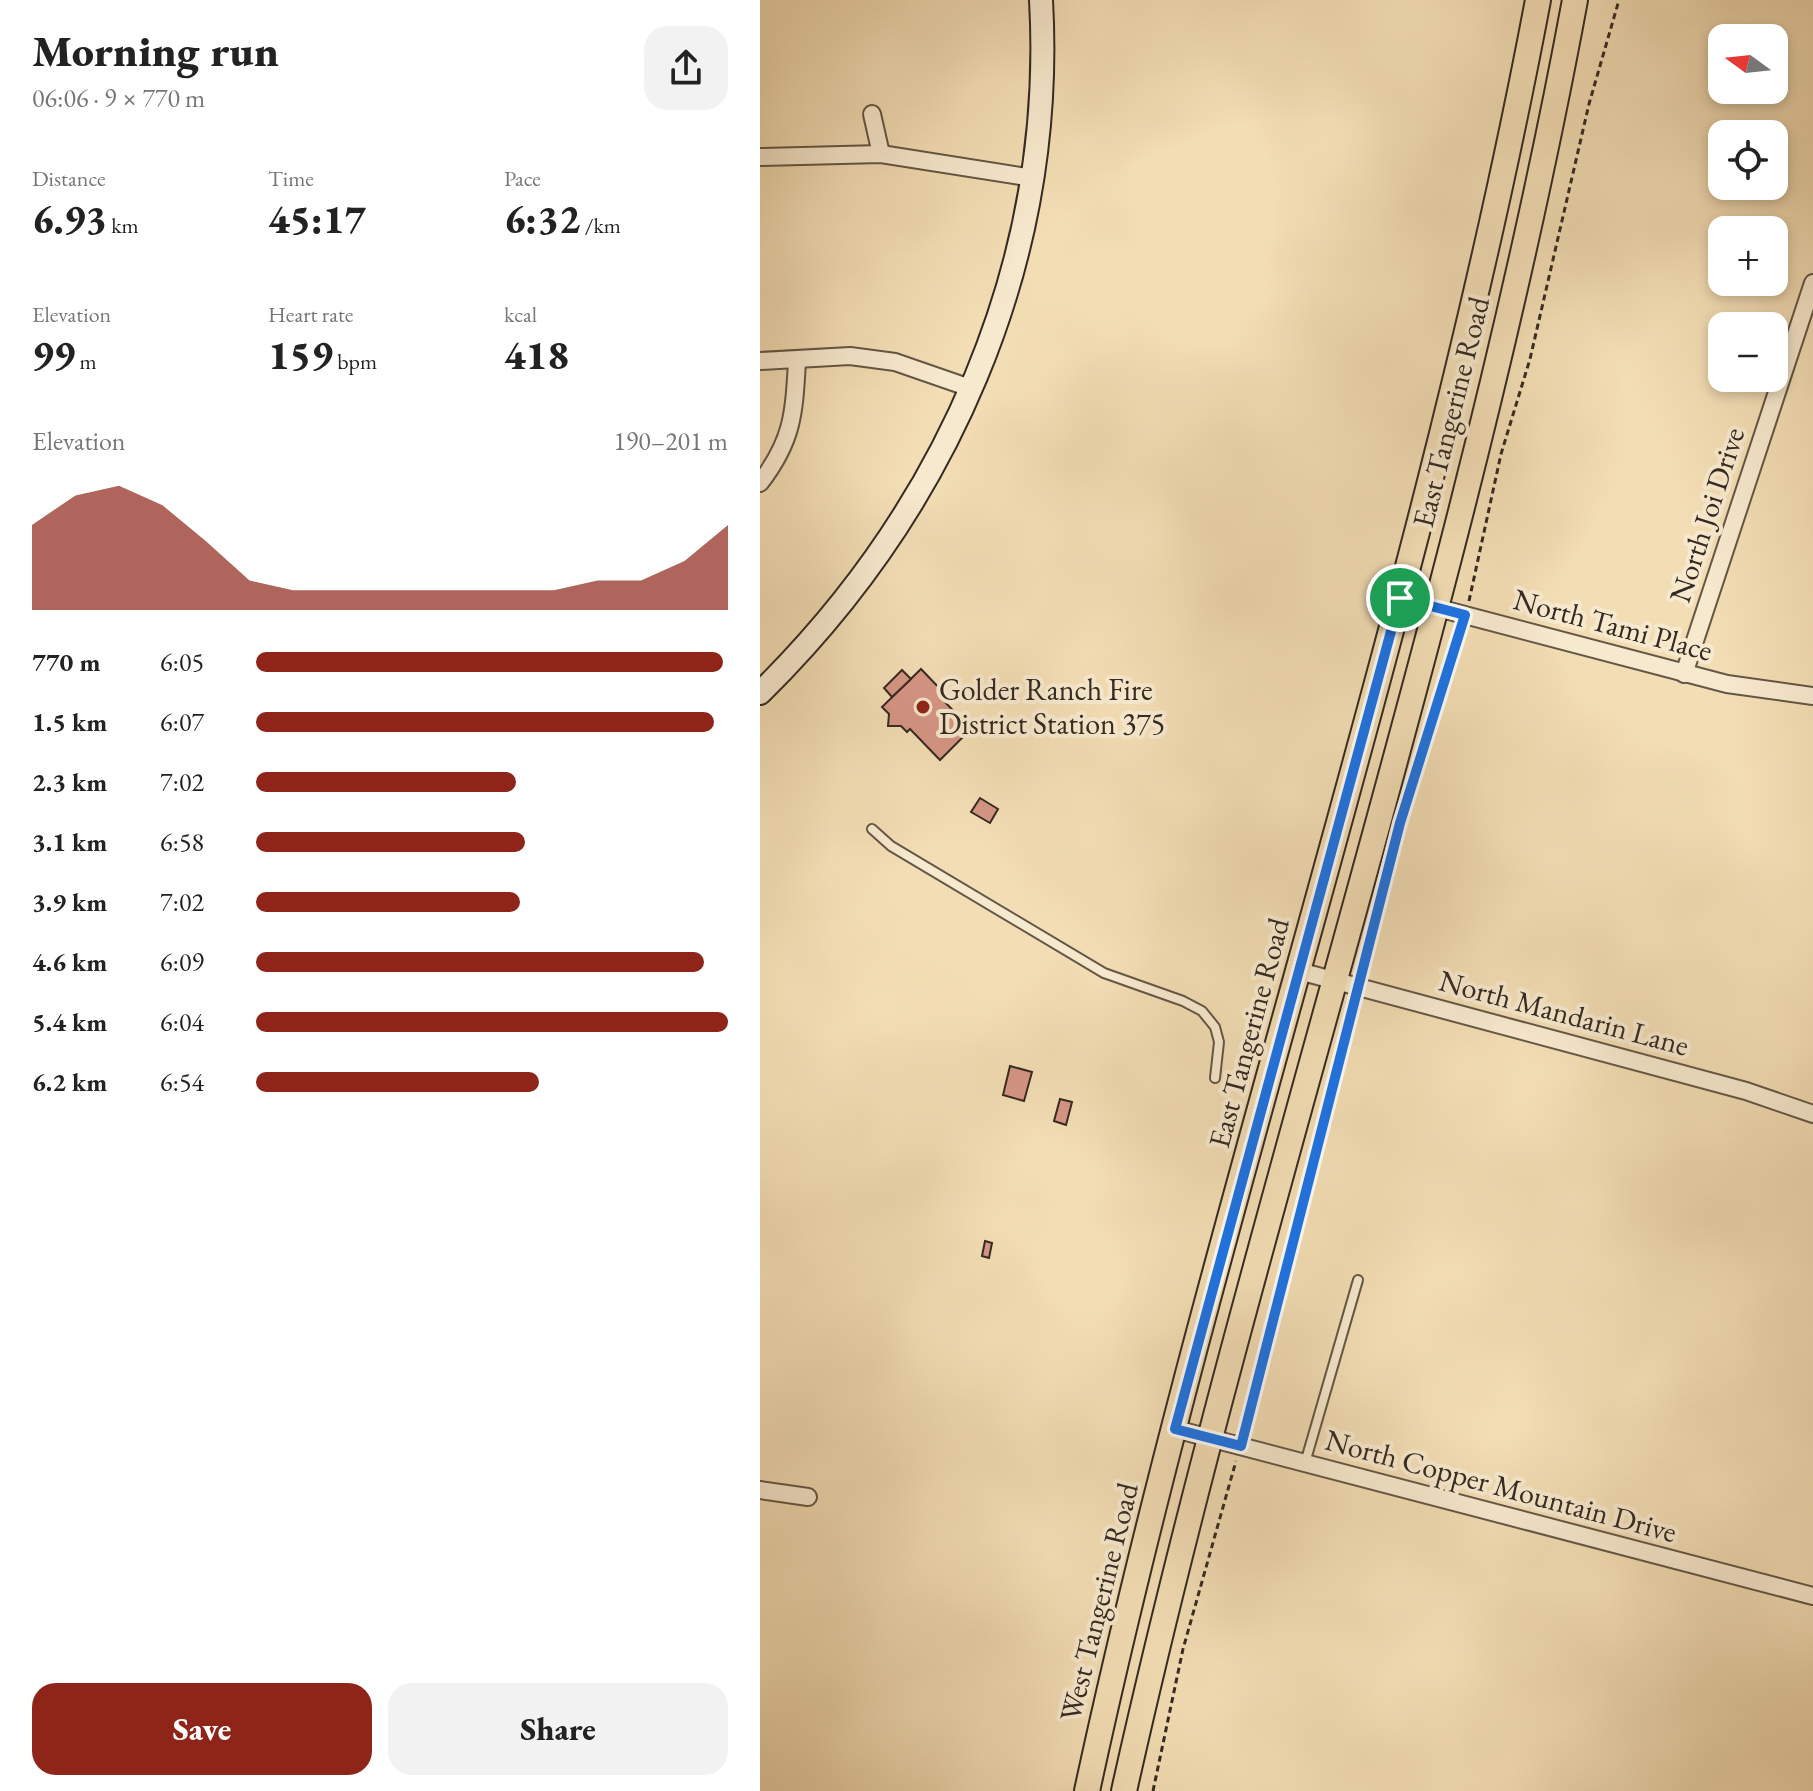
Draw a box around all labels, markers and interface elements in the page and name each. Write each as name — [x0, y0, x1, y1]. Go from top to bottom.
text: Morning run — [32, 22, 279, 79]
north arrow — [1708, 24, 1788, 104]
map controls — [1708, 24, 1788, 392]
button: share — [644, 26, 728, 110]
text: 06:06 · 9 × 770 m — [32, 81, 205, 115]
button: locate — [1708, 120, 1788, 200]
text: Distance — [32, 164, 105, 193]
text: Time — [268, 164, 314, 193]
text: Pace — [504, 164, 541, 193]
text: 6.93 — [32, 193, 107, 245]
text: 45:17 — [268, 193, 366, 245]
text: 6:32 — [504, 193, 580, 245]
text: km — [107, 211, 139, 240]
text: /km — [580, 211, 621, 240]
button: + — [1708, 216, 1788, 296]
street label: East Tangerine Road — [1403, 292, 1498, 531]
text: Elevation — [32, 300, 111, 329]
text: Heart rate — [268, 300, 353, 329]
text: kcal — [504, 300, 537, 329]
button: − — [1708, 312, 1788, 392]
text: 99 — [32, 329, 75, 381]
text: 159 — [268, 329, 333, 381]
text: 418 — [504, 329, 569, 381]
text: m — [75, 347, 97, 376]
text: bpm — [333, 347, 377, 376]
street label: North Joi Drive — [1660, 422, 1753, 607]
text: Elevation — [32, 424, 126, 458]
text: 190–201 m — [613, 424, 728, 458]
pin — [1366, 564, 1434, 632]
icon: arrive — [1378, 576, 1422, 620]
street label: North Tami Place — [1509, 579, 1717, 670]
text: 770 m — [32, 645, 100, 679]
text: 6:05 — [160, 645, 204, 679]
place label: Golder Ranch Fire District Station 375 — [939, 670, 1165, 743]
marker: Golder Ranch Fire District Station 375 — [914, 698, 932, 716]
text: 1.5 km — [32, 705, 107, 739]
text: 6:07 — [160, 705, 204, 739]
text: 2.3 km — [32, 765, 107, 799]
text: 7:02 — [160, 765, 204, 799]
text: 3.1 km — [32, 825, 107, 859]
text: 6:58 — [160, 825, 204, 859]
text: 3.9 km — [32, 885, 107, 919]
text: 7:02 — [160, 885, 204, 919]
street label: East Tangerine Road — [1199, 913, 1298, 1152]
text: 4.6 km — [32, 945, 107, 979]
text: 6:09 — [160, 945, 204, 979]
street label: North Mandarin Lane — [1435, 960, 1693, 1065]
text: 5.4 km — [32, 1005, 107, 1039]
text: 6:04 — [160, 1005, 204, 1039]
text: 6.2 km — [32, 1065, 107, 1099]
text: 6:54 — [160, 1065, 204, 1099]
street label: North Copper Mountain Drive — [1321, 1420, 1681, 1551]
street label: West Tangerine Road — [1050, 1478, 1147, 1725]
button: Save — [32, 1683, 372, 1775]
button: Share — [388, 1683, 728, 1775]

